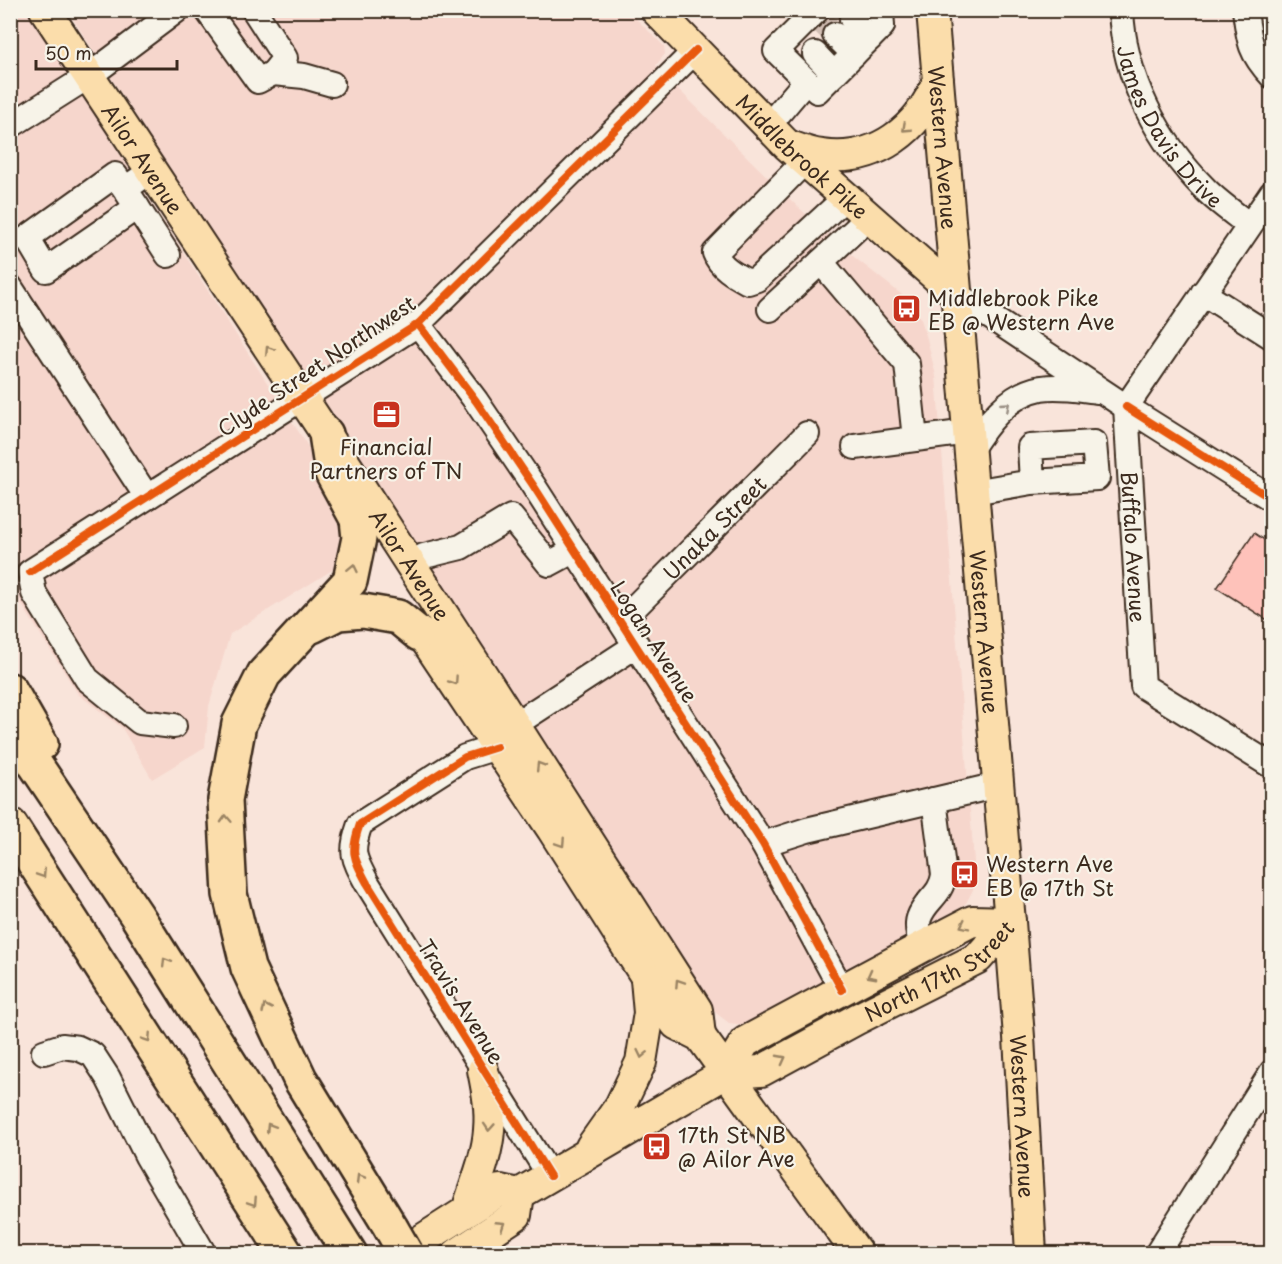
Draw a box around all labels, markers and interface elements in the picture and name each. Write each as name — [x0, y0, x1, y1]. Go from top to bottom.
scale bar — [36, 33, 177, 71]
text: 50 m — [45, 39, 92, 66]
street label: James Davis Drive — [1110, 42, 1230, 215]
street label: Western Avenue — [921, 64, 967, 231]
street label: Middlebrook Pike — [729, 86, 876, 226]
street label: Ailor Avenue — [95, 96, 192, 220]
one-way arrow — [902, 121, 912, 132]
place label: Middlebrook Pike EB @ Western Ave — [928, 281, 1115, 337]
street label: Clyde Street Northwest — [210, 287, 422, 443]
bus stop icon: Middlebrook Pike EB @ Western Ave — [891, 293, 923, 325]
one-way arrow — [265, 345, 276, 356]
office icon: Financial Partners of TN — [370, 399, 402, 431]
one-way arrow — [999, 402, 1010, 413]
place label: Financial Partners of TN — [309, 430, 463, 486]
street label: Unaka Street — [655, 468, 773, 587]
street label: Buffalo Avenue — [1114, 470, 1155, 623]
street label: Ailor Avenue — [362, 502, 459, 626]
street label: Western Avenue — [962, 549, 1008, 715]
one-way arrow — [346, 564, 359, 574]
street label: Logan Avenue — [603, 574, 707, 708]
one-way arrow — [446, 675, 458, 685]
one-way arrow — [536, 761, 547, 772]
one-way arrow — [220, 815, 233, 824]
one-way arrow — [554, 837, 565, 848]
place label: Western Ave EB @ 17th St — [986, 847, 1114, 903]
bus stop icon: Western Ave EB @ 17th St — [949, 859, 981, 891]
one-way arrow — [35, 867, 46, 878]
street label: North 17th Street — [858, 913, 1021, 1029]
one-way arrow — [959, 918, 970, 930]
street label: Travis Avenue — [411, 932, 513, 1070]
one-way arrow — [162, 958, 174, 968]
one-way arrow — [867, 968, 877, 979]
one-way arrow — [675, 979, 686, 990]
one-way arrow — [262, 1003, 274, 1014]
one-way arrow — [140, 1032, 152, 1042]
street label: Western Avenue — [1003, 1034, 1044, 1199]
one-way arrow — [636, 1049, 649, 1059]
one-way arrow — [776, 1055, 786, 1066]
place label: 17th St NB @ Ailor Ave — [678, 1118, 795, 1174]
one-way arrow — [266, 1123, 278, 1133]
one-way arrow — [482, 1123, 495, 1132]
bus stop icon: 17th St NB @ Ailor Ave — [641, 1130, 673, 1162]
one-way arrow — [356, 1174, 368, 1184]
one-way arrow — [246, 1195, 257, 1206]
one-way arrow — [494, 1221, 505, 1232]

